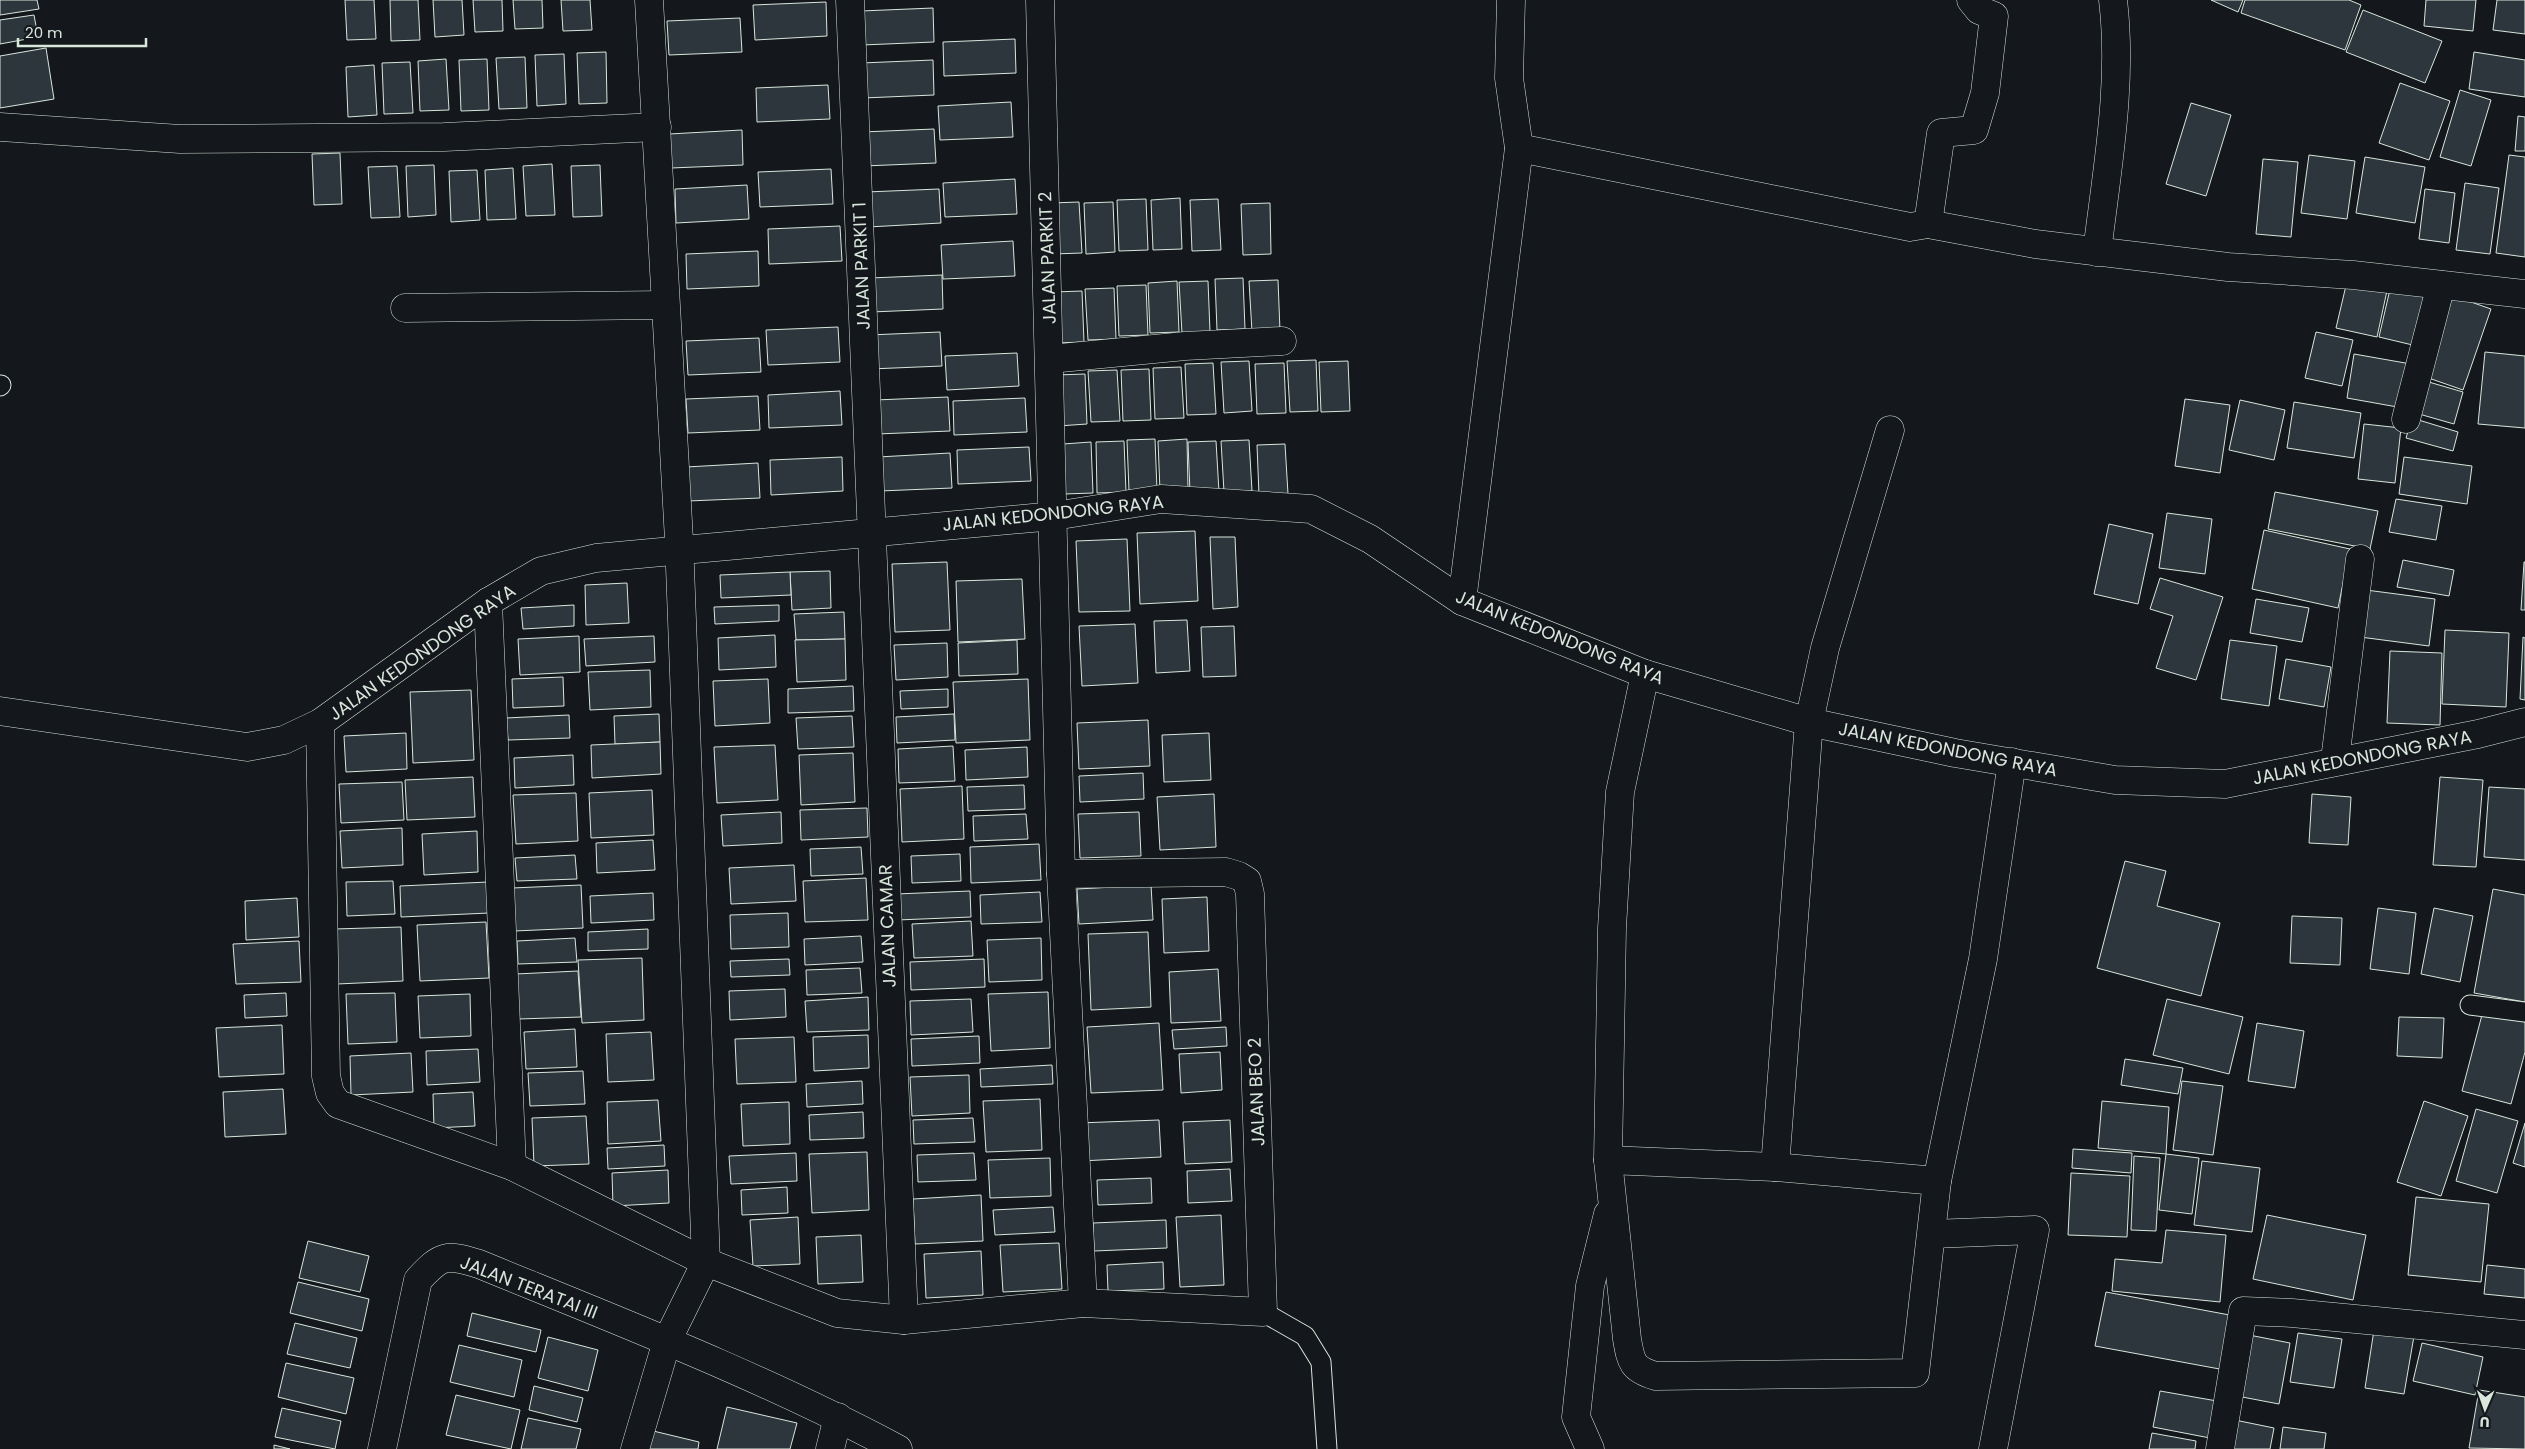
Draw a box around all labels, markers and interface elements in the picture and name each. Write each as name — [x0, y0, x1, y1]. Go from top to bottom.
scale bar — [18, 15, 145, 47]
text: 20 m — [25, 22, 63, 43]
street label: JALAN PARKIT 2 — [1032, 191, 1062, 325]
street label: JALAN PARKIT 1 — [846, 202, 876, 330]
street label: JALAN KEDONDONG RAYA — [941, 489, 1165, 537]
street label: JALAN KEDONDONG RAYA — [324, 578, 520, 726]
street label: JALAN KEDONDONG RAYA — [1452, 584, 1668, 690]
street label: JALAN KEDONDONG RAYA — [1836, 715, 2060, 783]
street label: JALAN KEDONDONG RAYA — [2250, 723, 2474, 791]
street label: JALAN CAMAR — [872, 864, 902, 988]
street label: JALAN BEO 2 — [1242, 1037, 1270, 1147]
street label: JALAN TERATAI III — [457, 1249, 601, 1325]
north arrow — [2460, 1384, 2510, 1434]
text: U — [2479, 1412, 2490, 1432]

